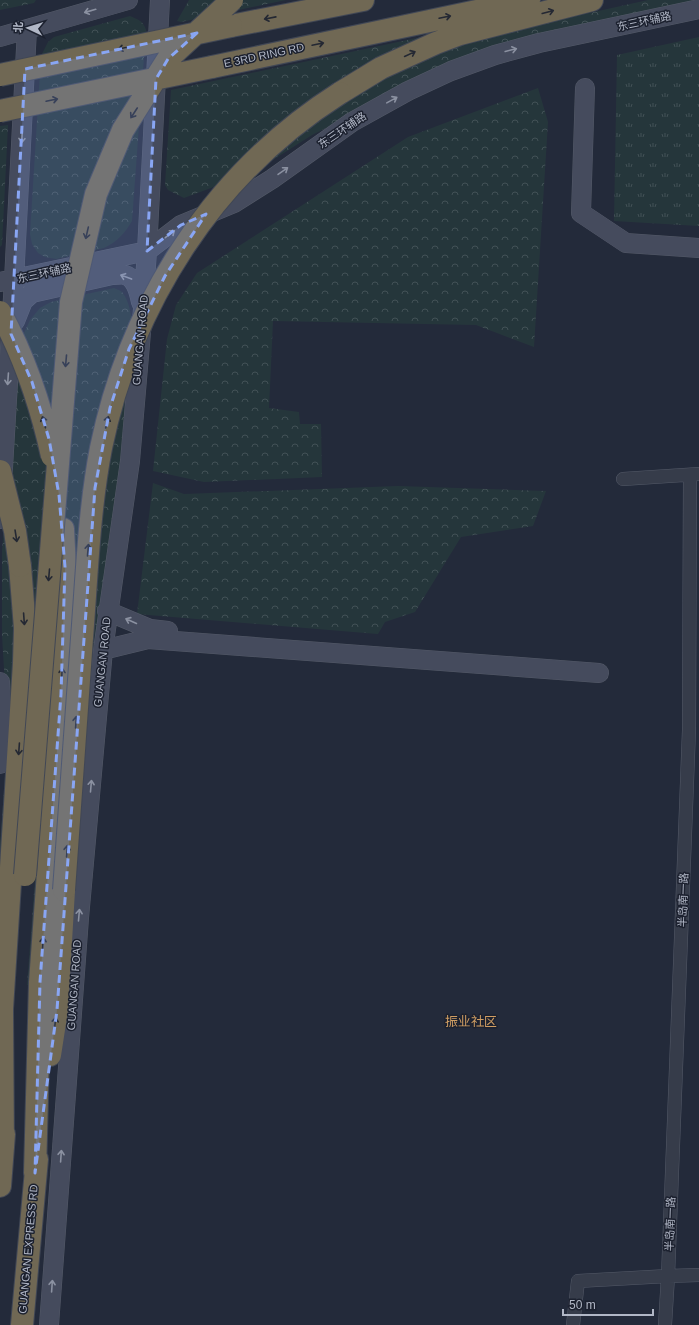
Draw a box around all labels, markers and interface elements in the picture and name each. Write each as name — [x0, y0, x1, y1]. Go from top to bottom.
one-way arrow — [541, 7, 554, 15]
north arrow — [8, 8, 48, 48]
one-way arrow — [84, 8, 97, 15]
street label: 东三环辅路 — [616, 9, 672, 33]
one-way arrow — [438, 12, 451, 20]
one-way arrow — [264, 15, 277, 23]
text: 北 — [12, 21, 24, 33]
one-way arrow — [311, 39, 324, 47]
street label: E 3RD RING RD — [223, 41, 305, 69]
one-way arrow — [118, 45, 131, 53]
one-way arrow — [505, 46, 518, 54]
one-way arrow — [404, 50, 416, 57]
one-way arrow — [385, 95, 397, 103]
one-way arrow — [45, 96, 58, 104]
one-way arrow — [130, 107, 138, 118]
street label: 东三环辅路 — [316, 110, 368, 150]
one-way arrow — [18, 130, 25, 143]
one-way arrow — [277, 167, 288, 175]
one-way arrow — [83, 227, 90, 240]
one-way arrow — [164, 230, 175, 238]
street label: 东三环辅路 — [16, 261, 72, 285]
one-way arrow — [119, 273, 132, 280]
street label: GUANGAN ROAD — [130, 294, 150, 386]
one-way arrow — [63, 354, 70, 367]
one-way arrow — [5, 372, 12, 385]
one-way arrow — [40, 415, 47, 428]
one-way arrow — [104, 415, 112, 428]
one-way arrow — [12, 529, 20, 542]
one-way arrow — [85, 544, 92, 557]
one-way arrow — [45, 568, 53, 581]
one-way arrow — [21, 612, 28, 625]
street label: GUANGAN ROAD — [91, 616, 113, 708]
one-way arrow — [125, 617, 137, 624]
one-way arrow — [59, 668, 66, 681]
one-way arrow — [73, 716, 80, 729]
one-way arrow — [15, 742, 22, 755]
one-way arrow — [87, 780, 94, 793]
one-way arrow — [64, 845, 71, 858]
street label: 半岛南一路 — [676, 872, 690, 928]
one-way arrow — [76, 909, 83, 922]
one-way arrow — [39, 937, 46, 950]
street label: GUANGAN ROAD — [65, 939, 83, 1031]
district label: 振业社区 — [445, 1014, 497, 1029]
one-way arrow — [51, 1017, 59, 1030]
one-way arrow — [58, 1150, 65, 1163]
street label: GUANGAN EXPRESS RD — [16, 1184, 40, 1314]
street label: 半岛南一路 — [663, 1196, 677, 1252]
one-way arrow — [48, 1280, 55, 1293]
scale bar — [563, 1291, 653, 1317]
text: 50 m — [569, 1298, 596, 1312]

